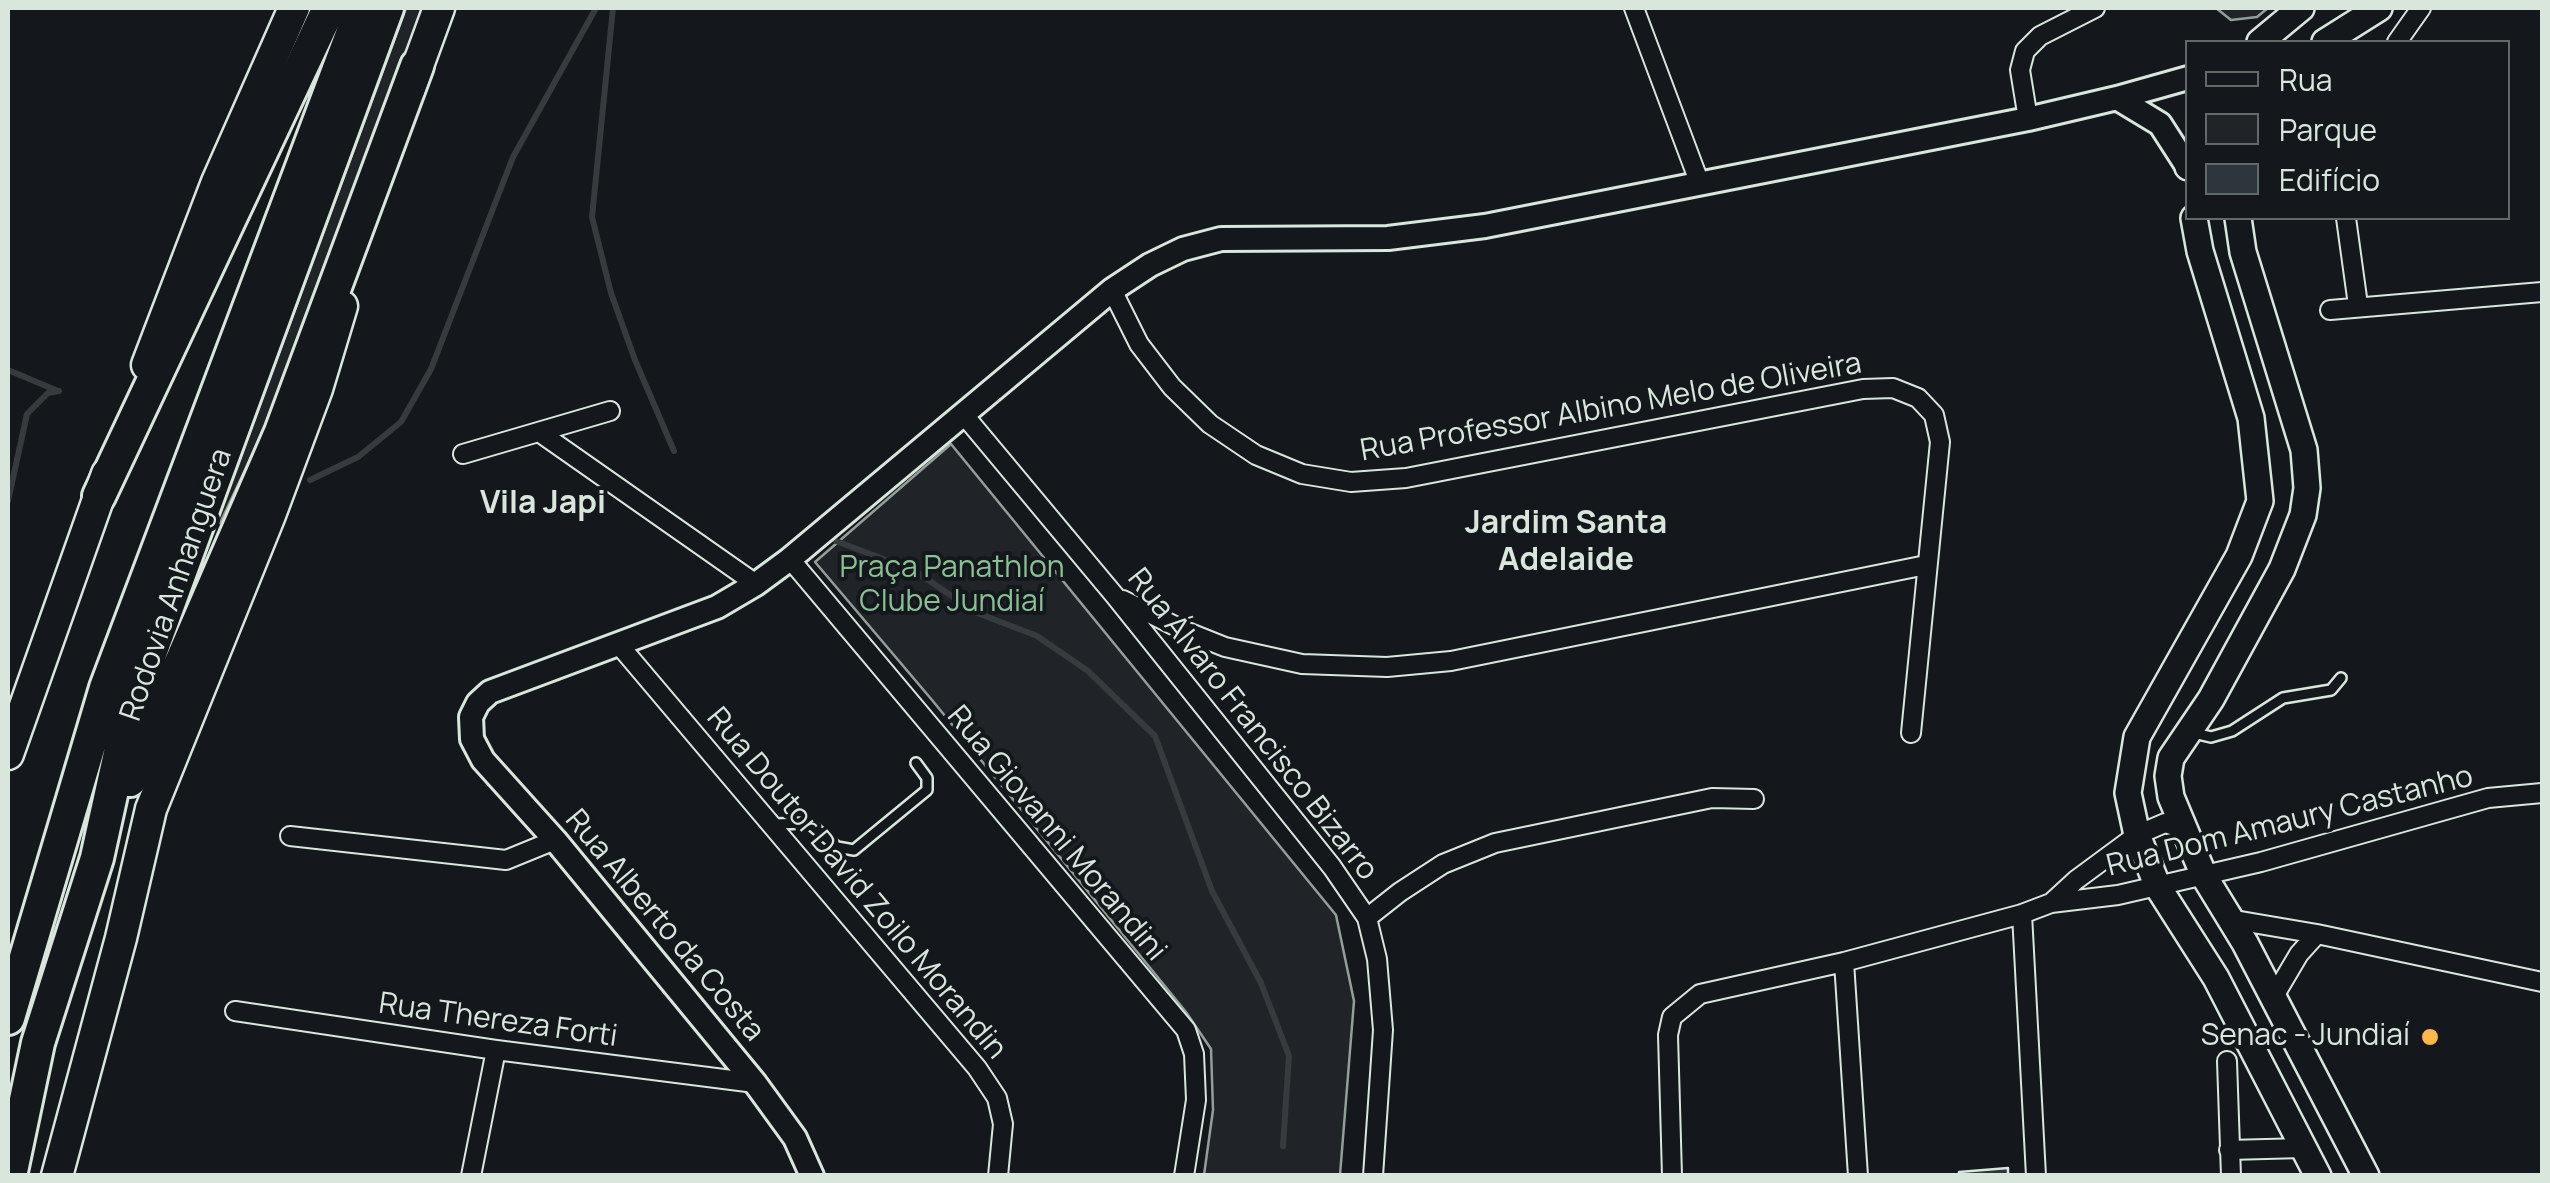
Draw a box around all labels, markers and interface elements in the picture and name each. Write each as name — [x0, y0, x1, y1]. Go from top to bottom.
legend — [2185, 40, 2510, 220]
text: Rua — [2279, 59, 2332, 100]
text: Parque — [2279, 109, 2377, 150]
text: Edifício — [2279, 159, 2380, 200]
street label: Rua Professor Albino Melo de Oliveira — [1358, 346, 1864, 470]
street label: Rodovia Anhanguera — [113, 444, 241, 726]
district label: Vila Japi — [480, 485, 606, 523]
district label: Jardim Santa Adelaide — [1465, 505, 1667, 580]
park label: Praça Panathlon Clube Jundiaí — [839, 551, 1065, 622]
street label: Rua Álvaro Francisco Bizarro — [1119, 562, 1385, 888]
street label: Rua Giovanni Morandini — [939, 699, 1173, 969]
street label: Rua Doutor David Zoilo Morandin — [698, 701, 1014, 1067]
street label: Rua Dom Amaury Castanho — [2103, 759, 2477, 885]
street label: Rua Alberto da Costa — [557, 803, 771, 1049]
street label: Rua Thereza Forti — [376, 986, 620, 1056]
place label: Senac - Jundiaí — [2201, 1019, 2410, 1055]
marker: Senac - Jundiaí — [2419, 1026, 2441, 1048]

